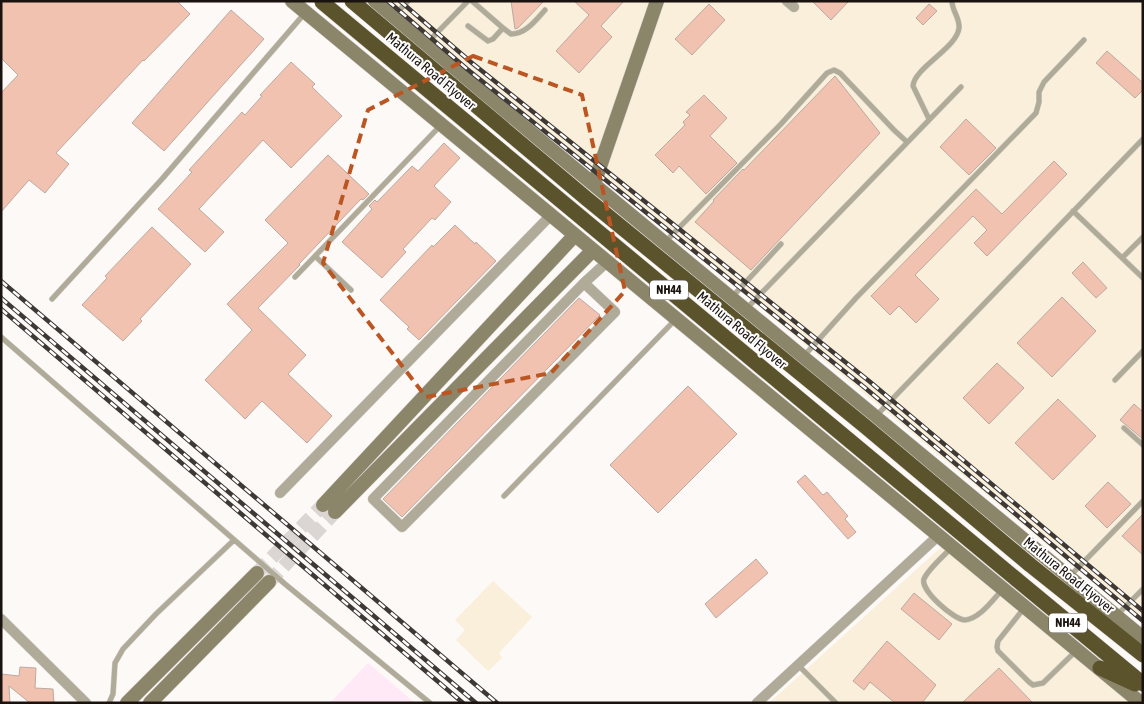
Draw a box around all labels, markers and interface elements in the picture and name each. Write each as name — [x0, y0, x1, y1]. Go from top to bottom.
street label: Mathura Road Flyover — [383, 29, 480, 114]
road number: NH44 — [650, 280, 688, 300]
street label: Mathura Road Flyover — [694, 288, 791, 373]
street label: Mathura Road Flyover — [1021, 534, 1118, 617]
road number: NH44 — [1049, 614, 1087, 632]

